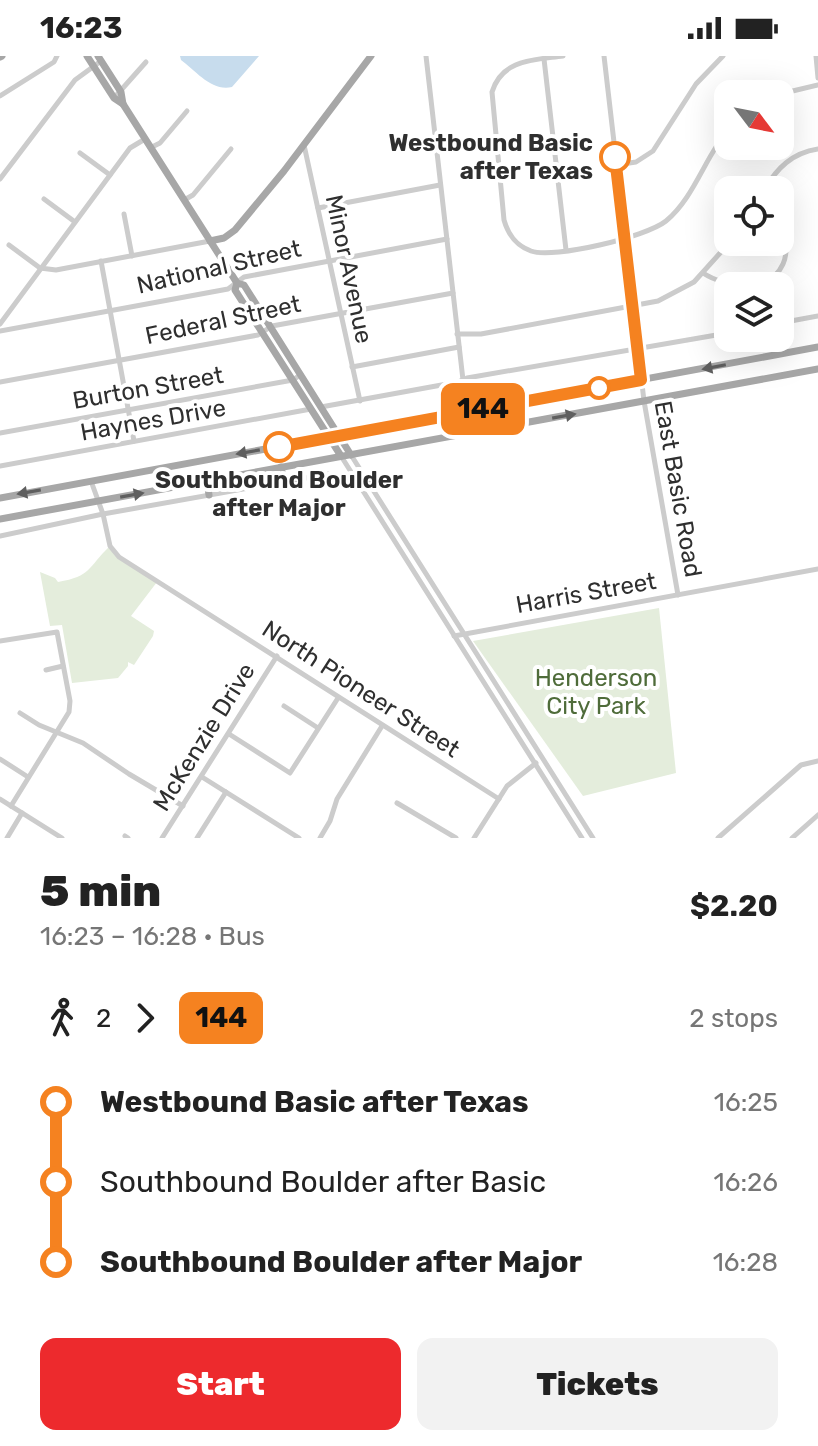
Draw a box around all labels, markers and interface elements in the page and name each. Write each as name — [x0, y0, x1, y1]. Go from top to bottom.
text: 16:23 — [40, 10, 122, 46]
north arrow — [714, 80, 794, 160]
map controls — [714, 80, 794, 352]
place label: Westbound Basic after Texas — [389, 129, 593, 185]
marker: Westbound Basic after Texas — [600, 142, 630, 172]
button: locate — [714, 176, 794, 256]
street label: Minor Avenue — [320, 192, 378, 346]
street label: National Street — [134, 234, 304, 300]
button: layers — [714, 272, 794, 352]
street label: Federal Street — [143, 290, 303, 350]
street label: Burton Street — [70, 361, 226, 415]
one-way arrow — [701, 361, 726, 373]
unlabelled marker — [588, 377, 610, 399]
line badge: 144 — [437, 383, 529, 435]
text: 144 — [457, 392, 509, 425]
street label: Haynes Drive — [78, 393, 228, 447]
street label: East Basic Road — [649, 399, 707, 579]
one-way arrow — [552, 409, 577, 421]
marker: Southbound Boulder after Major — [264, 432, 294, 462]
one-way arrow — [236, 447, 261, 459]
place label: Southbound Boulder after Major — [155, 466, 403, 522]
one-way arrow — [17, 487, 42, 499]
one-way arrow — [120, 488, 145, 500]
street label: Harris Street — [514, 567, 658, 619]
street label: North Pioneer Street — [257, 615, 465, 763]
street label: McKenzie Drive — [147, 658, 261, 816]
park label: Henderson City Park — [535, 664, 657, 720]
text: 5 min — [40, 865, 161, 917]
text: $2.20 — [690, 888, 778, 924]
text: 16:23 – 16:28 · Bus — [40, 921, 265, 952]
icon: walk — [40, 996, 84, 1040]
icon: forward — [123, 996, 167, 1040]
text: 144 — [195, 1001, 247, 1034]
text: 2 — [96, 1003, 111, 1034]
text: 2 stops — [689, 1003, 778, 1034]
text: Westbound Basic after Texas — [100, 1084, 529, 1120]
text: 16:25 — [714, 1087, 778, 1118]
text: Southbound Boulder after Basic — [100, 1164, 546, 1200]
text: 16:26 — [714, 1167, 778, 1198]
text: Southbound Boulder after Major — [100, 1244, 582, 1280]
text: 16:28 — [713, 1247, 778, 1278]
button: Start — [40, 1338, 401, 1430]
button: Tickets — [417, 1338, 778, 1430]

